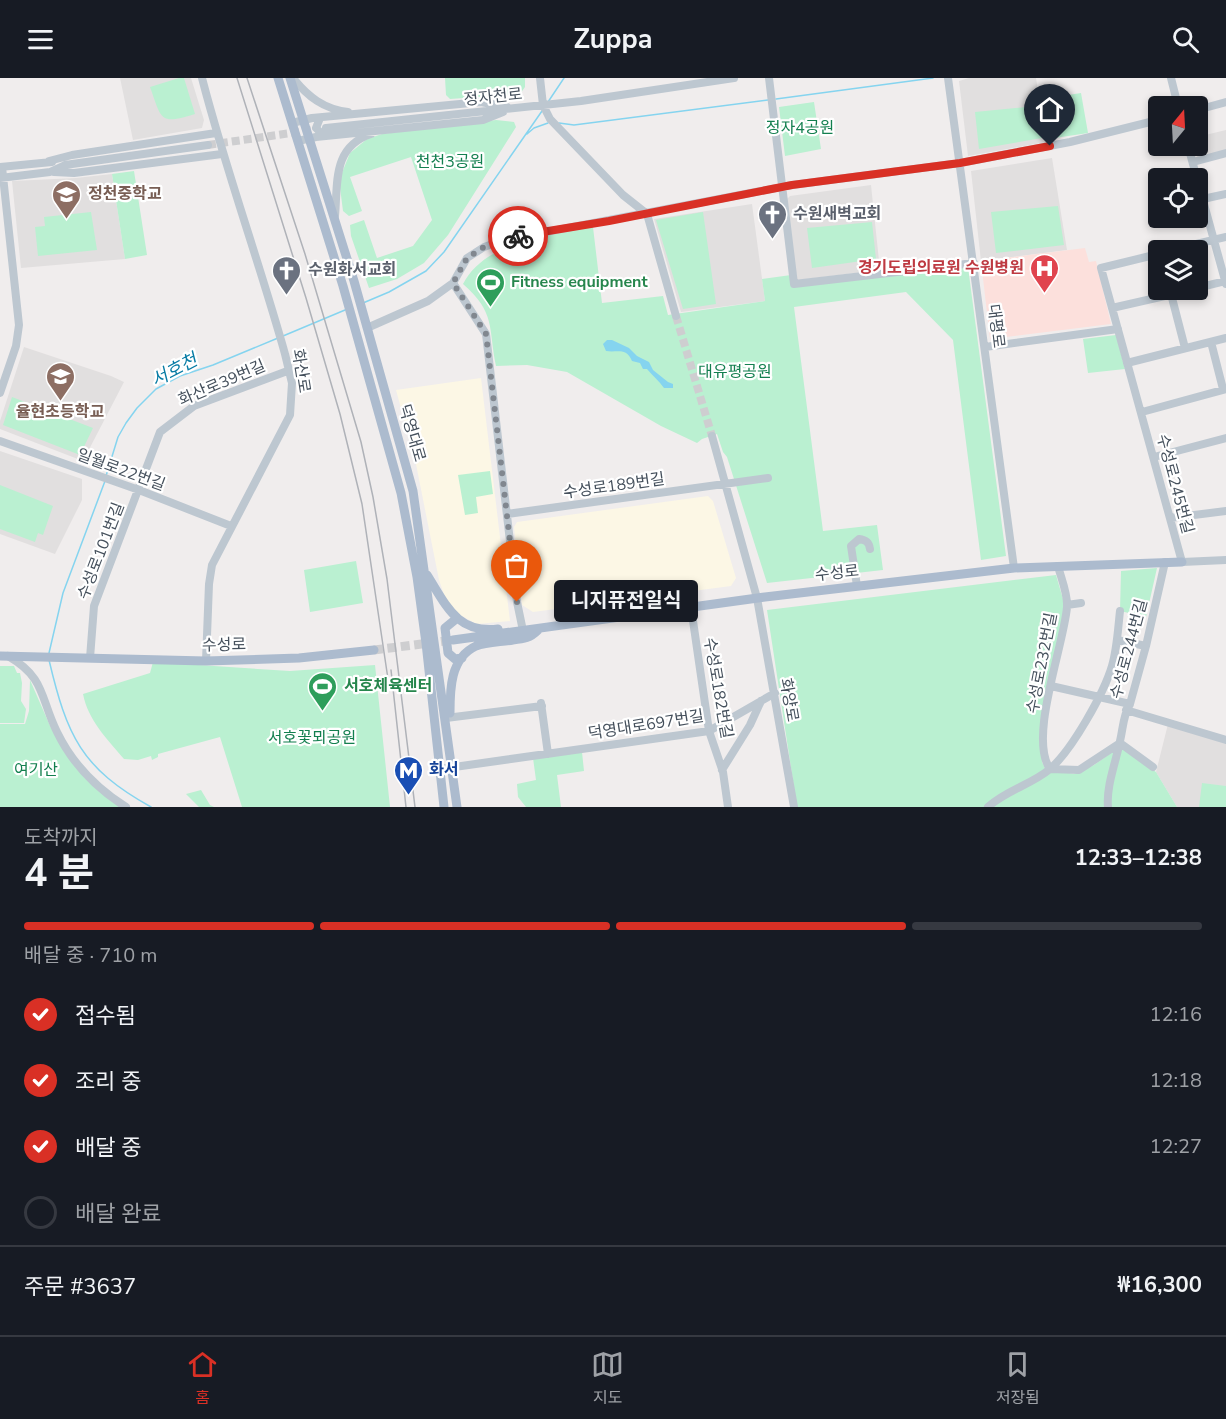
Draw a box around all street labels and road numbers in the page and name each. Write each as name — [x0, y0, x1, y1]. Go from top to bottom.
street label: 정자천로 — [463, 83, 524, 111]
street label: 대평로 — [982, 303, 1010, 350]
street label: 화산로 — [287, 347, 315, 395]
street label: 화산로39번길 — [175, 355, 269, 411]
street label: 덕영대로 — [393, 402, 431, 465]
street label: 수성로245번길 — [1151, 432, 1199, 536]
street label: 일월로22번길 — [74, 444, 168, 496]
street label: 수성로189번길 — [562, 468, 666, 504]
street label: 수성로101번길 — [72, 499, 130, 603]
street label: 수성로 — [814, 560, 860, 586]
street label: 수성로244번길 — [1105, 597, 1153, 701]
street label: 수성로232번길 — [1021, 611, 1063, 715]
street label: 수성로 — [202, 634, 247, 656]
street label: 수성로182번길 — [698, 636, 738, 740]
street label: 화양로 — [774, 676, 804, 724]
street label: 덕영대로697번길 — [586, 705, 706, 745]

